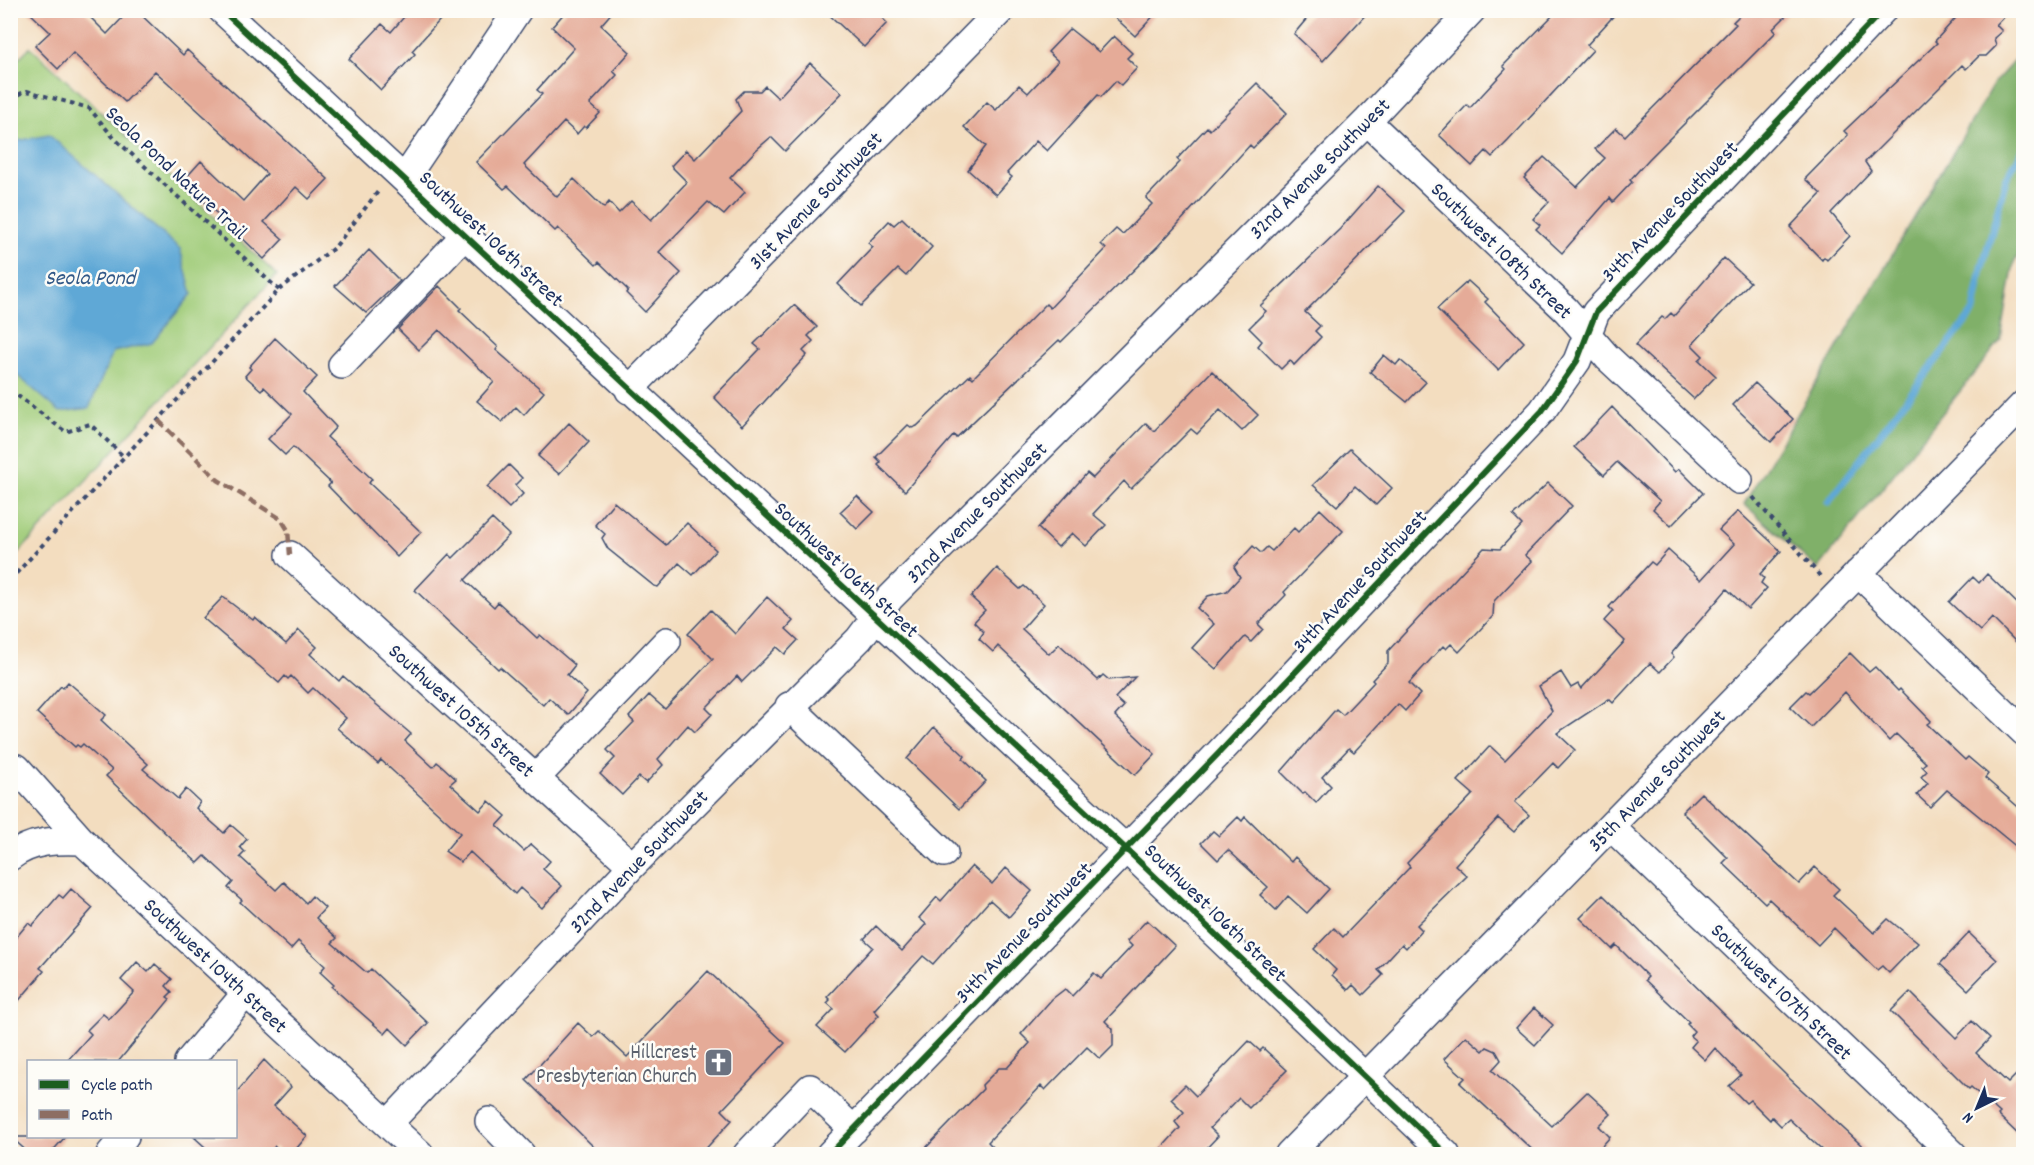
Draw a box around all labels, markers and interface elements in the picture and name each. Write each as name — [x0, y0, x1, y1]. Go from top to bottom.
street label: 32nd Avenue Southwest — [1244, 92, 1399, 248]
street label: Seola Pond Nature Trail — [97, 100, 253, 248]
street label: 31st Avenue Southwest — [743, 126, 891, 278]
street label: 34th Avenue Southwest — [1595, 135, 1747, 291]
street label: Southwest 106th Street — [411, 165, 569, 316]
street label: Southwest 108th Street — [1422, 176, 1578, 328]
water label: Seola Pond — [45, 264, 138, 295]
street label: 32nd Avenue Southwest — [901, 436, 1056, 592]
street label: Southwest 106th Street — [766, 496, 924, 647]
street label: 34th Avenue Southwest — [1287, 504, 1436, 662]
street label: Southwest 105th Street — [380, 638, 540, 786]
street label: 35th Avenue Southwest — [1582, 704, 1734, 860]
street label: 32nd Avenue Southwest — [564, 784, 717, 942]
street label: Southwest 106th Street — [1136, 838, 1292, 991]
street label: 34th Avenue Southwest — [949, 856, 1101, 1012]
street label: Southwest 104th Street — [135, 892, 293, 1042]
street label: Southwest 107th Street — [1702, 918, 1858, 1069]
place label: Hillcrest Presbyterian Church — [536, 1039, 697, 1093]
church icon: Hillcrest Presbyterian Church — [702, 1047, 734, 1079]
legend — [27, 1060, 237, 1138]
text: Cycle path — [81, 1074, 152, 1099]
north arrow — [1947, 1078, 2007, 1138]
text: Path — [81, 1104, 113, 1129]
text: N — [1958, 1106, 1979, 1128]

